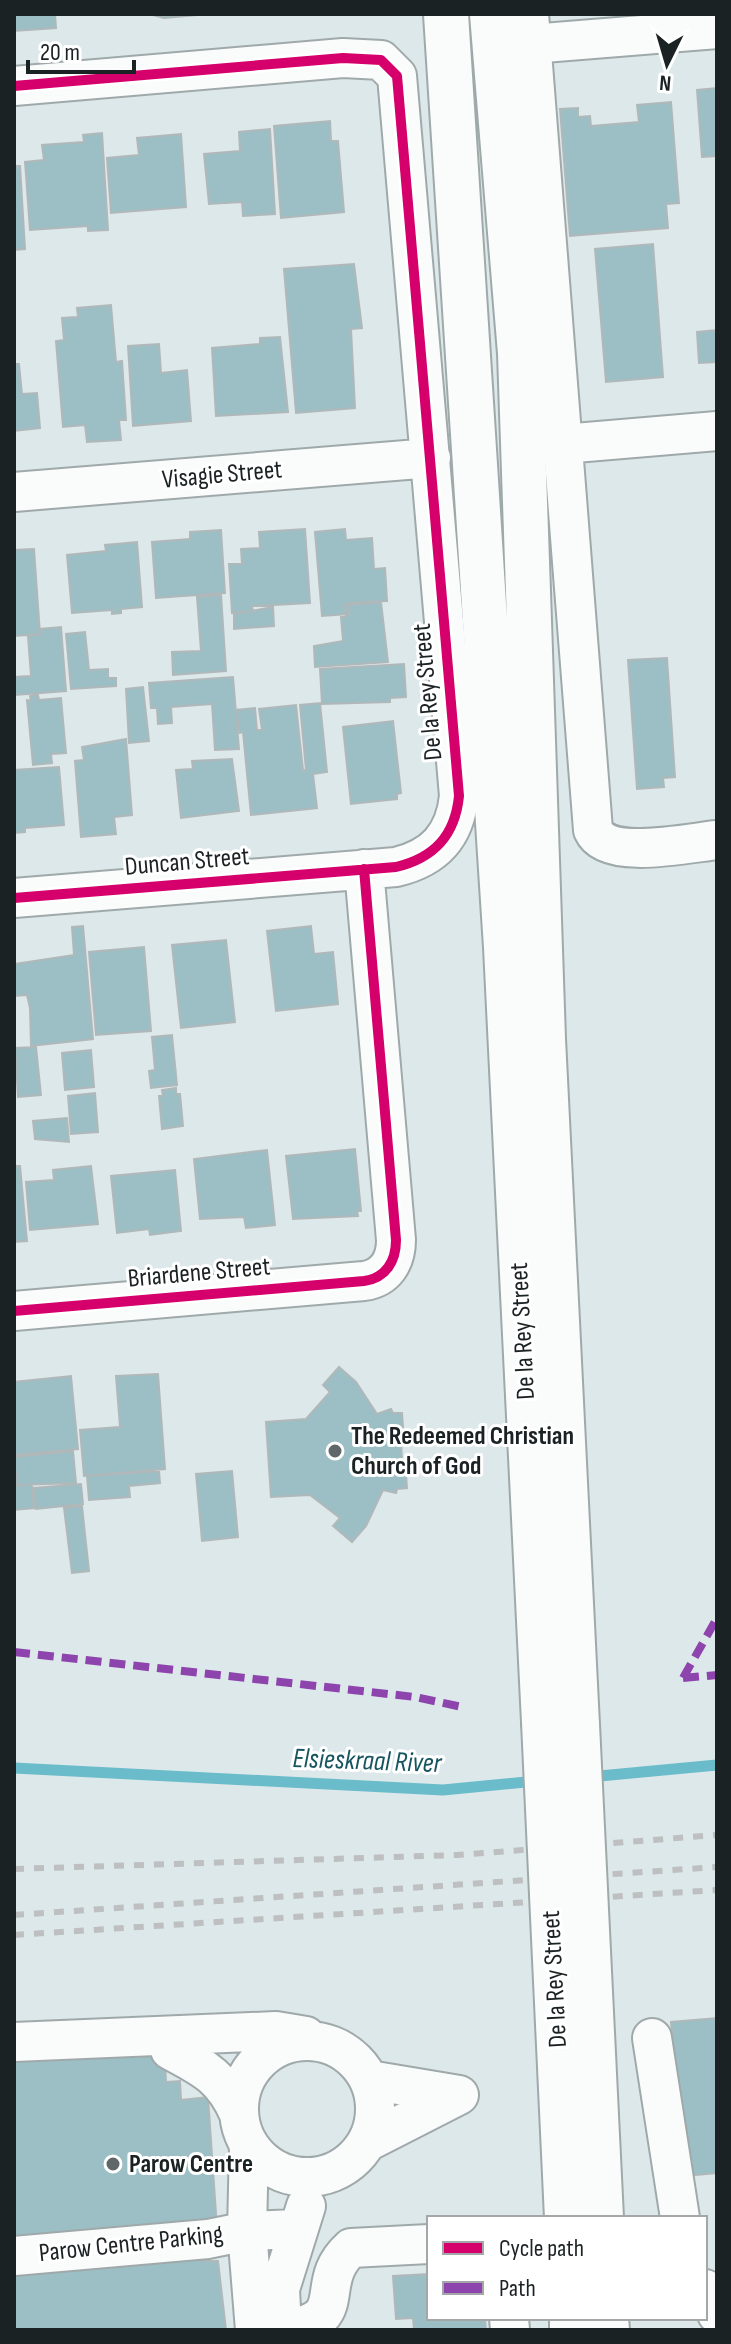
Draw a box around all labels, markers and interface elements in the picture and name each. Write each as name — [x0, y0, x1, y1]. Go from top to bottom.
scale bar — [28, 24, 134, 74]
north arrow — [627, 24, 707, 104]
text: 20 m — [40, 38, 80, 67]
text: N — [658, 68, 672, 96]
street label: Visagie Street — [161, 454, 283, 496]
street label: De la Rey Street — [407, 622, 449, 762]
street label: Duncan Street — [123, 841, 251, 883]
street label: Briardene Street — [127, 1251, 272, 1295]
street label: De la Rey Street — [504, 1262, 542, 1400]
place label: The Redeemed Christian Church of God — [351, 1421, 574, 1482]
marker: The Redeemed Christian Church of God — [326, 1442, 344, 1460]
water label: Elsieskraal River — [292, 1742, 443, 1780]
street label: De la Rey Street — [536, 1910, 574, 2048]
place label: Parow Centre — [129, 2149, 253, 2180]
marker: Parow Centre — [104, 2155, 122, 2173]
legend — [427, 2216, 707, 2320]
street label: Parow Centre Parking — [37, 2219, 225, 2269]
text: Cycle path — [499, 2234, 584, 2263]
text: Path — [499, 2274, 536, 2303]

